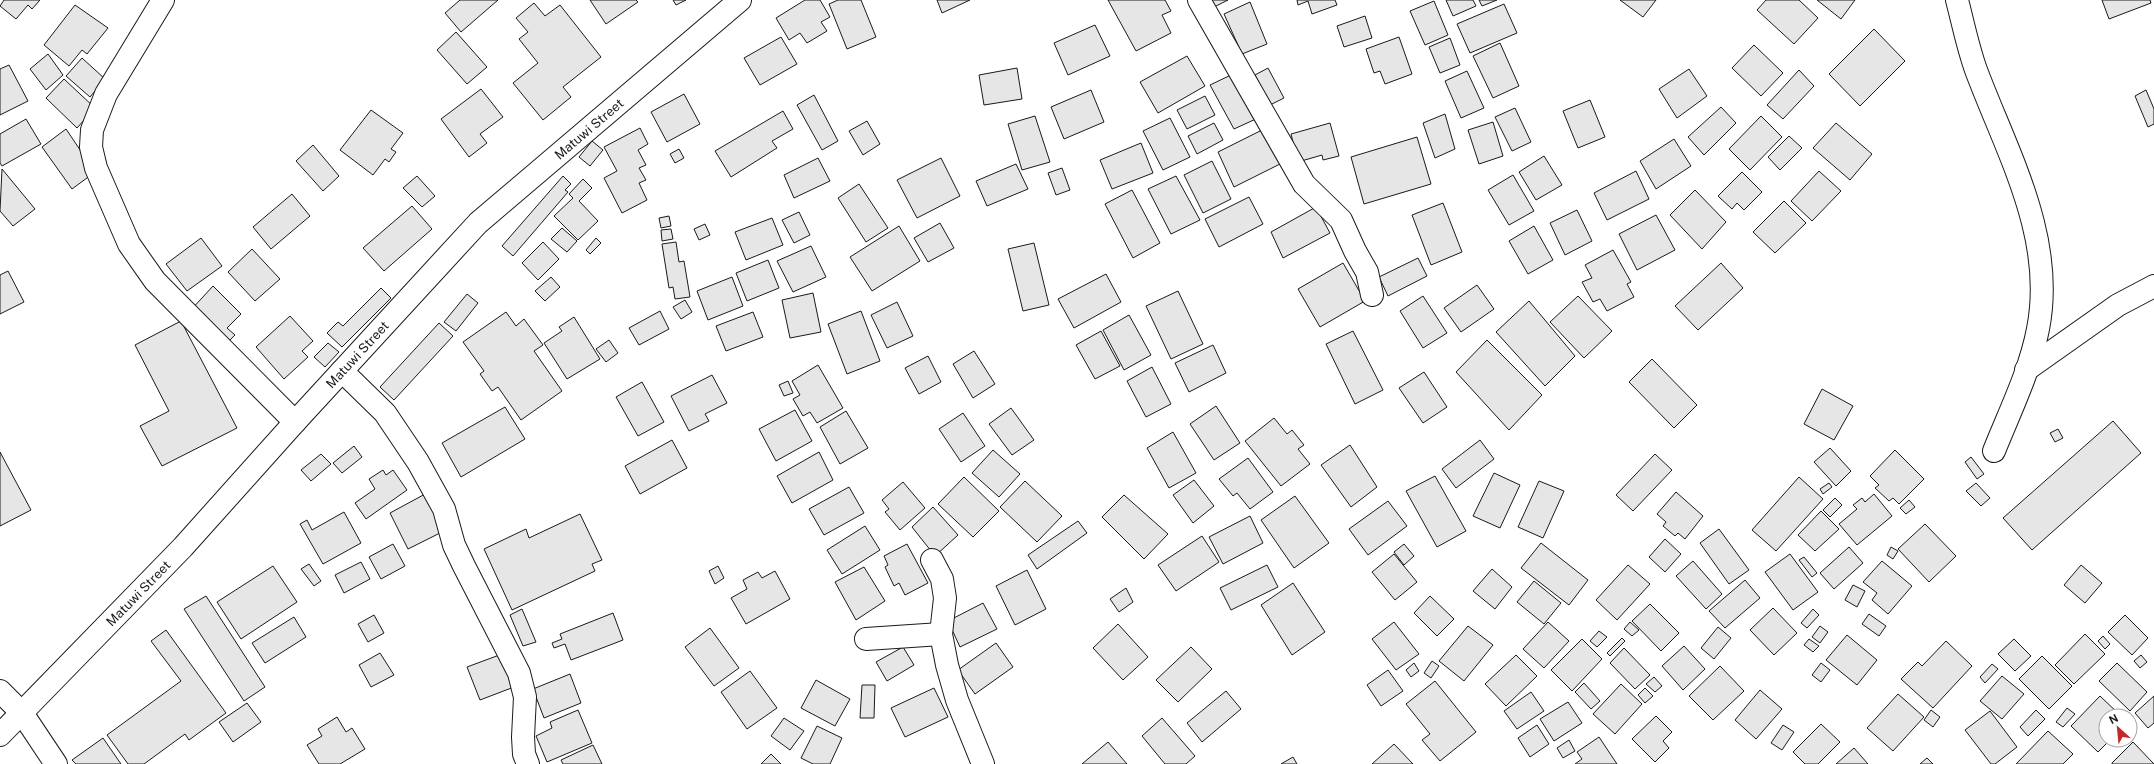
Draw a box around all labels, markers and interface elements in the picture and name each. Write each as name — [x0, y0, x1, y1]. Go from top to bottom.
street label: Matuwi Street — [551, 95, 626, 162]
street label: Matuwi Street — [323, 318, 392, 391]
street label: Matuwi Street — [103, 557, 173, 629]
north arrow — [2098, 708, 2138, 748]
text: N — [2107, 712, 2120, 726]

